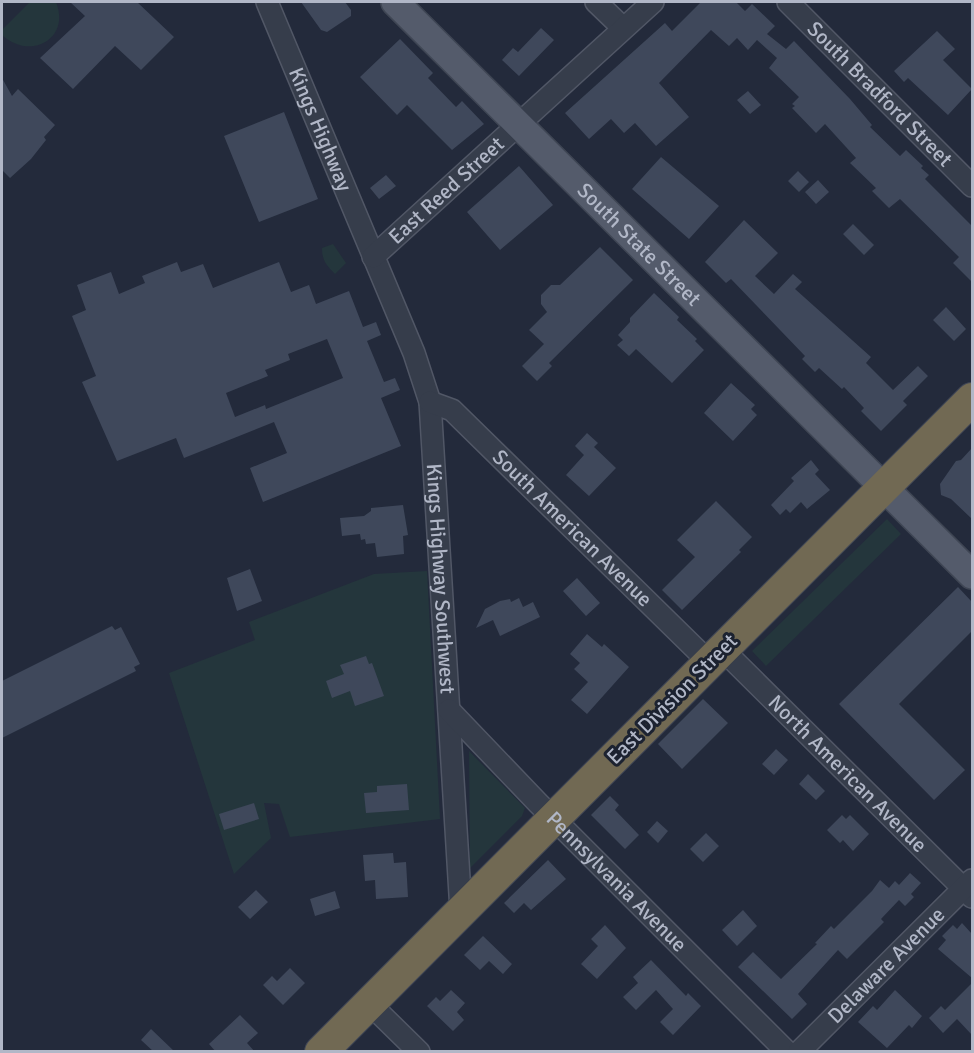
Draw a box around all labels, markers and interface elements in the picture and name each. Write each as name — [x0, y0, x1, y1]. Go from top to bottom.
street label: South Bradford Street — [802, 16, 958, 172]
street label: Kings Highway — [283, 63, 358, 195]
street label: East Reed Street — [383, 131, 509, 250]
street label: South State Street — [572, 177, 706, 311]
street label: South American Avenue — [487, 444, 658, 612]
street label: Kings Highway Southwest — [421, 462, 461, 695]
street label: East Division Street — [601, 628, 743, 770]
street label: North American Avenue — [763, 689, 932, 858]
street label: Pennsylvania Avenue — [541, 806, 692, 957]
street label: Delaware Avenue — [822, 902, 950, 1029]

